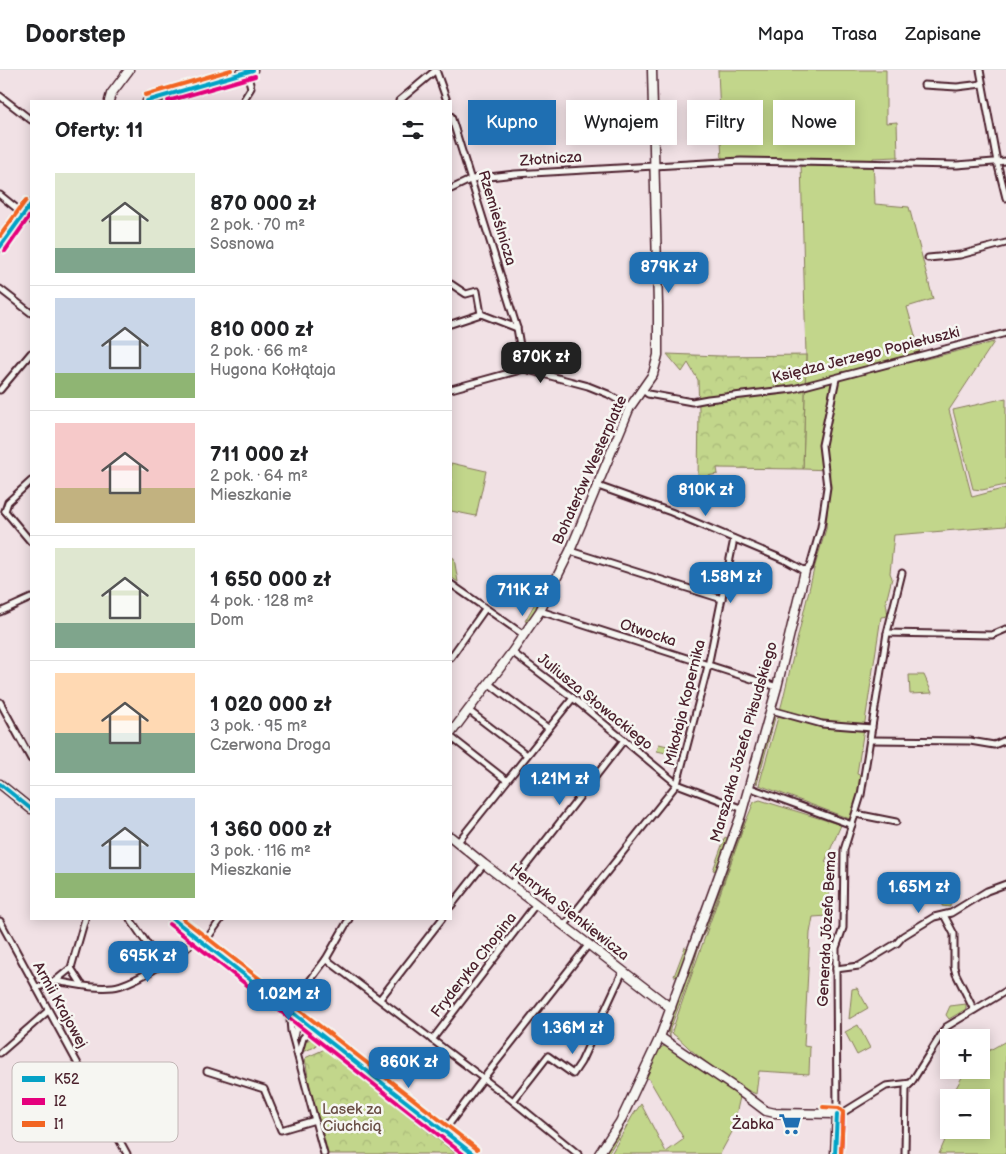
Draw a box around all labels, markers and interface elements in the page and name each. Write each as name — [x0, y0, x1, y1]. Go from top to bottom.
text: Doorstep — [25, 20, 126, 49]
text: Mapa — [757, 24, 804, 45]
text: Trasa — [832, 24, 877, 45]
text: Zapisane — [905, 24, 981, 45]
chip: Kupno — [468, 100, 556, 145]
chip: Wynajem — [566, 100, 677, 145]
chip: Filtry — [687, 100, 763, 145]
chip: Nowe — [773, 100, 855, 145]
icon: filters — [399, 116, 427, 144]
text: Oferty: 11 — [55, 118, 143, 143]
street label: Złotnicza — [518, 147, 583, 171]
street label: Rzemieślnicza — [474, 168, 520, 268]
text: 870 000 zł — [210, 191, 316, 216]
icon: home — [95, 193, 155, 253]
text: 2 pok. · 70 m² — [210, 216, 305, 235]
text: Sosnowa — [210, 235, 274, 254]
pin: 879K zł — [623, 252, 715, 294]
text: 879K zł — [640, 258, 698, 277]
text: 810 000 zł — [210, 317, 314, 342]
icon: home — [95, 318, 155, 378]
street label: Księdza Jerzego Popiełuszki — [770, 322, 962, 388]
text: 2 pok. · 66 m² — [210, 342, 308, 361]
pin: 870K zł — [495, 342, 587, 384]
text: 870K zł — [512, 348, 570, 367]
text: Hugona Kołłątaja — [210, 361, 336, 380]
street label: Bohaterów Westerplatte — [548, 392, 632, 548]
text: 711 000 zł — [210, 442, 308, 467]
icon: home — [95, 443, 155, 503]
text: 2 pok. · 64 m² — [210, 467, 308, 486]
pin: 810K zł — [660, 474, 752, 517]
text: 810K zł — [678, 481, 734, 500]
text: Mieszkanie — [210, 486, 292, 505]
pin: 1.58M zł — [679, 562, 783, 604]
text: 1 650 000 zł — [210, 567, 331, 592]
icon: home — [95, 568, 155, 628]
text: 1.58M zł — [700, 568, 762, 587]
pin: 711K zł — [477, 574, 569, 617]
text: 711K zł — [497, 581, 549, 600]
text: 4 pok. · 128 m² — [210, 592, 314, 611]
text: Dom — [210, 611, 244, 630]
street label: Otwocka — [617, 615, 679, 651]
street label: Mikołaja Kopernika — [660, 638, 710, 768]
street label: Marszałka Józefa Piłsudskiego — [706, 639, 782, 845]
street label: Juliusza Słowackiego — [533, 649, 657, 755]
text: 1 020 000 zł — [210, 692, 332, 717]
icon: home — [95, 693, 155, 753]
text: 3 pok. · 95 m² — [210, 717, 307, 736]
text: Czerwona Droga — [210, 736, 331, 755]
pin: 1.21M zł — [508, 764, 612, 806]
text: 1.21M zł — [531, 770, 589, 789]
text: 1 360 000 zł — [210, 817, 332, 842]
icon: home — [95, 818, 155, 878]
text: 3 pok. · 116 m² — [210, 842, 311, 861]
street label: Generała Józefa Bema — [813, 851, 841, 1007]
street label: Henryka Sienkiewicza — [505, 859, 633, 965]
text: Mieszkanie — [210, 861, 292, 880]
pin: 1.65M zł — [867, 872, 971, 914]
text: 1.65M zł — [888, 878, 950, 897]
street label: Fryderyka Chopina — [427, 909, 521, 1021]
pin: 695K zł — [102, 940, 194, 983]
text: 695K zł — [119, 947, 177, 966]
street label: Armii Krajowej — [28, 959, 92, 1051]
pin: 1.02M zł — [237, 978, 341, 1021]
text: 1.02M zł — [258, 985, 320, 1004]
pin: 1.36M zł — [521, 1012, 625, 1055]
text: 1.36M zł — [542, 1019, 604, 1038]
map controls — [940, 1029, 990, 1139]
button: + — [940, 1029, 990, 1079]
pin: 860K zł — [363, 1046, 455, 1089]
text: 860K zł — [380, 1053, 438, 1072]
legend — [12, 1062, 178, 1142]
text: K52 — [54, 1071, 80, 1088]
button: − — [940, 1089, 990, 1139]
text: I2 — [54, 1093, 67, 1110]
park label: Lasek za Ciuchcią — [322, 1100, 382, 1136]
supermarket icon: Żabka — [777, 1111, 803, 1137]
place label: Żabka — [731, 1115, 774, 1134]
text: I1 — [54, 1116, 64, 1133]

